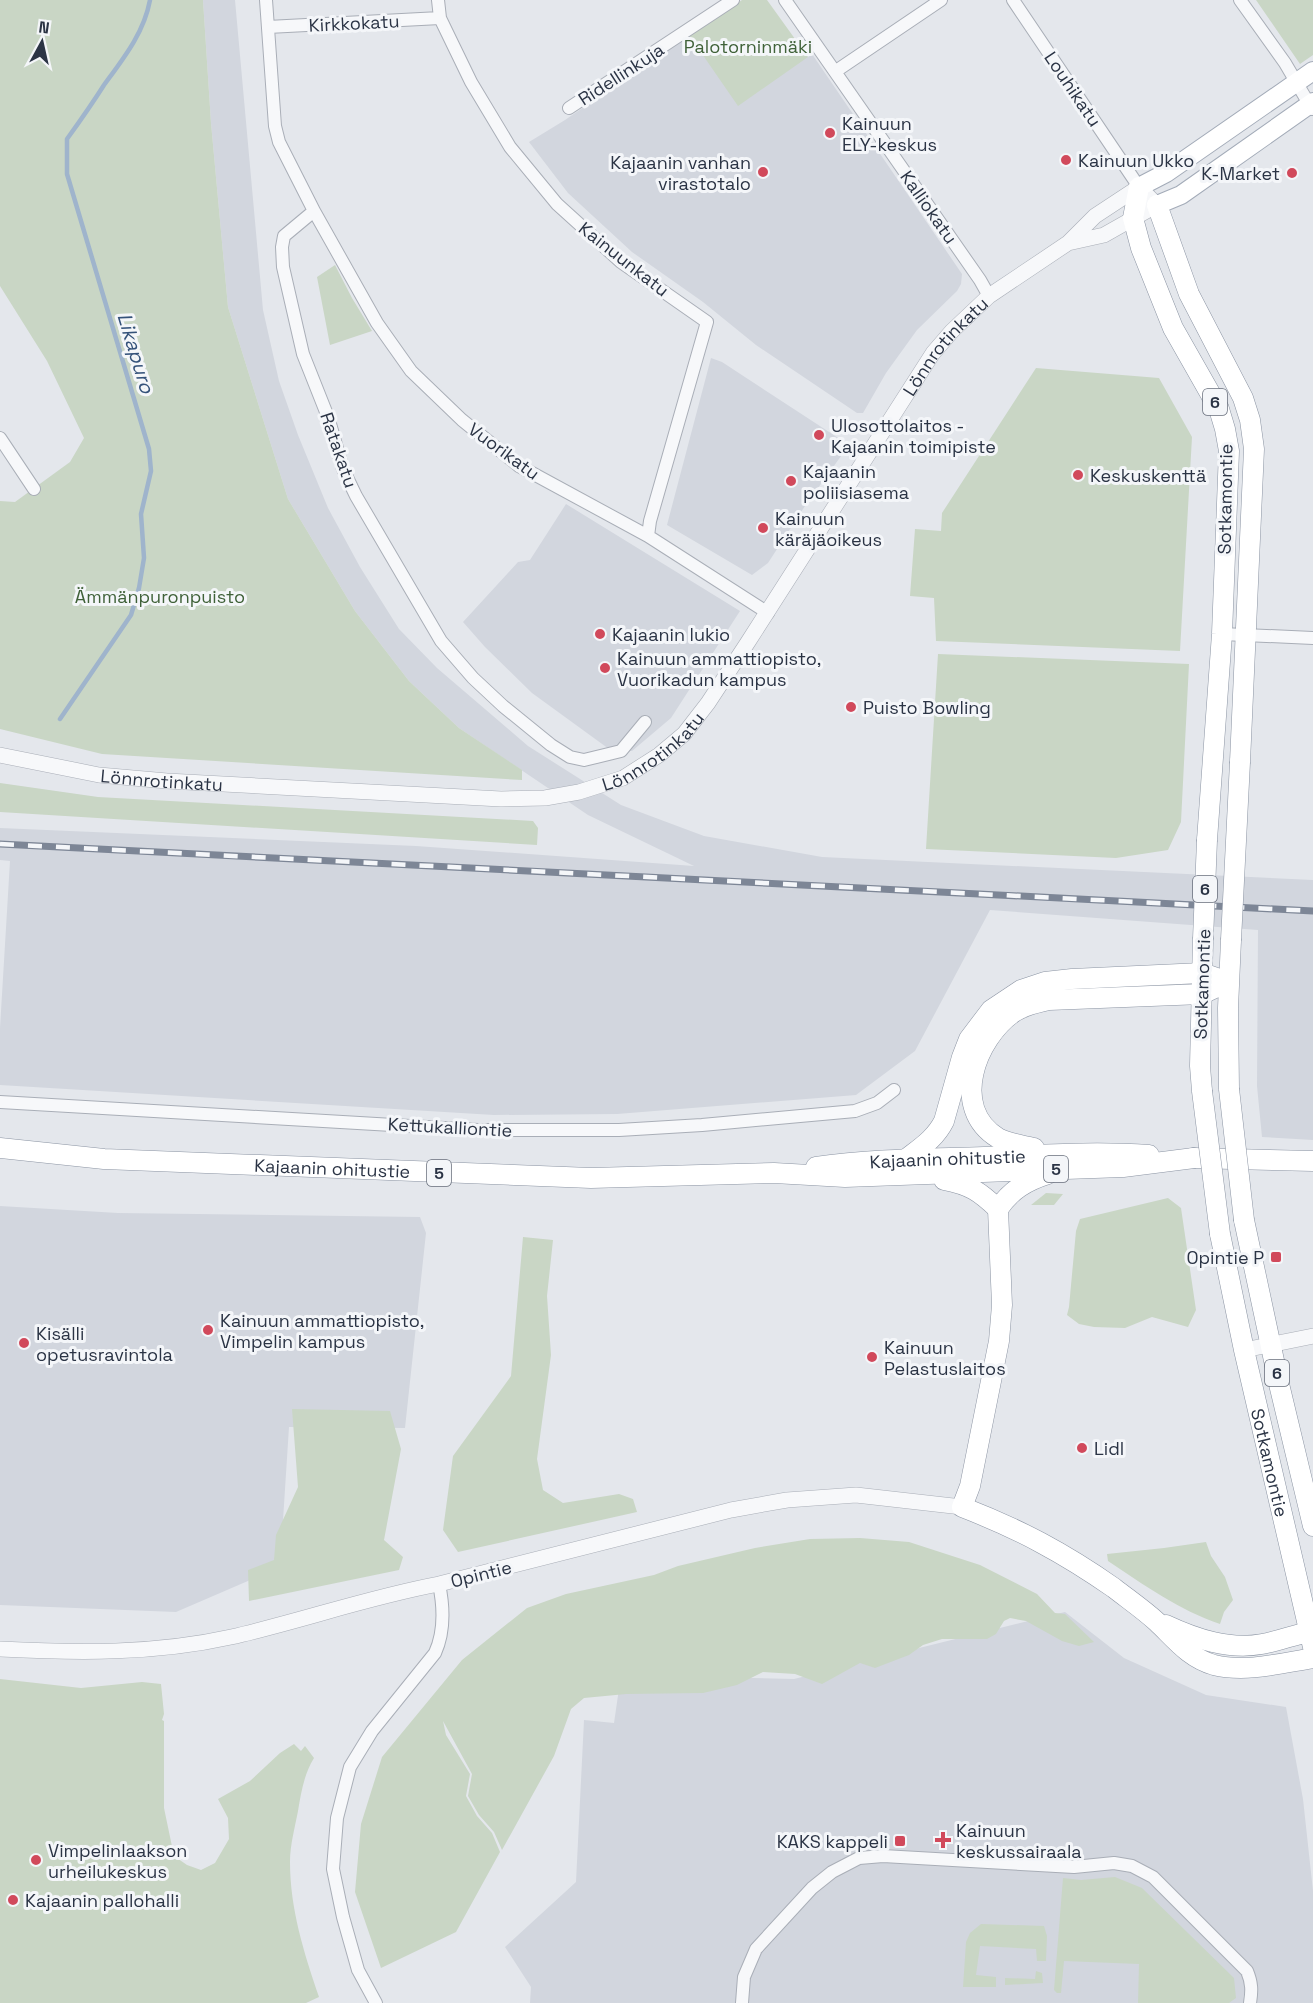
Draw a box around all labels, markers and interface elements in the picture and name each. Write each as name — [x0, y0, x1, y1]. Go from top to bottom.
street label: Kirkkokatu — [308, 9, 400, 37]
north arrow — [12, 12, 72, 72]
text: N — [37, 16, 51, 39]
park label: Palotorninmäki — [684, 35, 812, 58]
street label: Ridellinkuja — [574, 38, 668, 110]
street label: Louhikatu — [1039, 47, 1107, 131]
place label: Kainuun ELY-keskus — [842, 112, 937, 156]
marker: Kainuun ELY-keskus — [823, 126, 837, 140]
place label: Kainuun Ukko — [1078, 149, 1194, 172]
place label: Kajaanin vanhan virastotalo — [610, 151, 751, 195]
marker: Kainuun Ukko — [1059, 153, 1073, 167]
place label: K-Market — [1201, 162, 1280, 185]
marker: Kajaanin vanhan virastotalo — [756, 165, 770, 179]
street label: Kalliokatu — [895, 166, 963, 248]
marker: K-Market — [1285, 166, 1299, 180]
street label: Kainuunkatu — [574, 217, 674, 301]
street label: Lönnrotinkatu — [897, 292, 993, 400]
water label: Likapuro — [112, 310, 161, 397]
road number: 6 — [1203, 389, 1227, 415]
street label: Ratakatu — [315, 409, 363, 491]
place label: Ulosottolaitos - Kajaanin toimipiste — [831, 414, 996, 458]
street label: Vuorikatu — [464, 417, 544, 485]
marker: Ulosottolaitos - Kajaanin toimipiste — [812, 428, 826, 442]
street label: Sotkamontie — [1213, 443, 1237, 555]
place label: Kajaanin poliisiasema — [803, 460, 909, 504]
place label: Keskuskenttä — [1090, 464, 1206, 487]
marker: Keskuskenttä — [1071, 468, 1085, 482]
marker: Kajaanin poliisiasema — [784, 474, 798, 488]
place label: Kainuun käräjäoikeus — [775, 507, 882, 551]
marker: Kainuun käräjäoikeus — [756, 521, 770, 535]
park label: Ämmänpuronpuisto — [75, 585, 245, 608]
place label: Kajaanin lukio — [612, 623, 730, 646]
marker: Kajaanin lukio — [593, 627, 607, 641]
place label: Kainuun ammattiopisto, Vuorikadun kampus — [617, 647, 821, 691]
marker: Kainuun ammattiopisto, Vuorikadun kampus — [598, 661, 612, 675]
place label: Puisto Bowling — [863, 696, 991, 719]
marker: Puisto Bowling — [844, 700, 858, 714]
street label: Lönnrotinkatu — [599, 707, 709, 796]
street label: Lönnrotinkatu — [100, 764, 224, 795]
road number: 6 — [1193, 876, 1217, 902]
street label: Sotkamontie — [1189, 928, 1215, 1040]
street label: Kettukalliontie — [387, 1112, 513, 1142]
street label: Kajaanin ohitustie — [869, 1144, 1026, 1173]
street label: Kajaanin ohitustie — [254, 1153, 411, 1182]
road number: 5 — [1044, 1156, 1068, 1182]
road number: 5 — [427, 1160, 451, 1186]
place label: Opintie P — [1186, 1246, 1264, 1269]
marker: Opintie P — [1269, 1250, 1283, 1264]
place label: Kainuun ammattiopisto, Vimpelin kampus — [220, 1309, 424, 1353]
place label: Kisälli opetusravintola — [36, 1322, 173, 1366]
marker: Kainuun ammattiopisto, Vimpelin kampus — [201, 1323, 215, 1337]
marker: Kisälli opetusravintola — [17, 1336, 31, 1350]
place label: Kainuun Pelastuslaitos — [884, 1336, 1006, 1380]
marker: Kainuun Pelastuslaitos — [865, 1350, 879, 1364]
road number: 6 — [1265, 1360, 1289, 1386]
street label: Sotkamontie — [1246, 1406, 1294, 1519]
place label: Lidl — [1094, 1437, 1124, 1460]
marker: Lidl — [1075, 1441, 1089, 1455]
street label: Opintie — [448, 1555, 514, 1593]
place label: Kainuun keskussairaala — [956, 1819, 1082, 1863]
place label: KAKS kappeli — [777, 1830, 888, 1853]
marker: Kainuun keskussairaala — [934, 1831, 952, 1849]
marker: KAKS kappeli — [893, 1834, 907, 1848]
place label: Vimpelinlaakson urheilukeskus — [48, 1839, 187, 1883]
marker: Vimpelinlaakson urheilukeskus — [29, 1853, 43, 1867]
place label: Kajaanin pallohalli — [25, 1889, 179, 1912]
marker: Kajaanin pallohalli — [6, 1893, 20, 1907]

